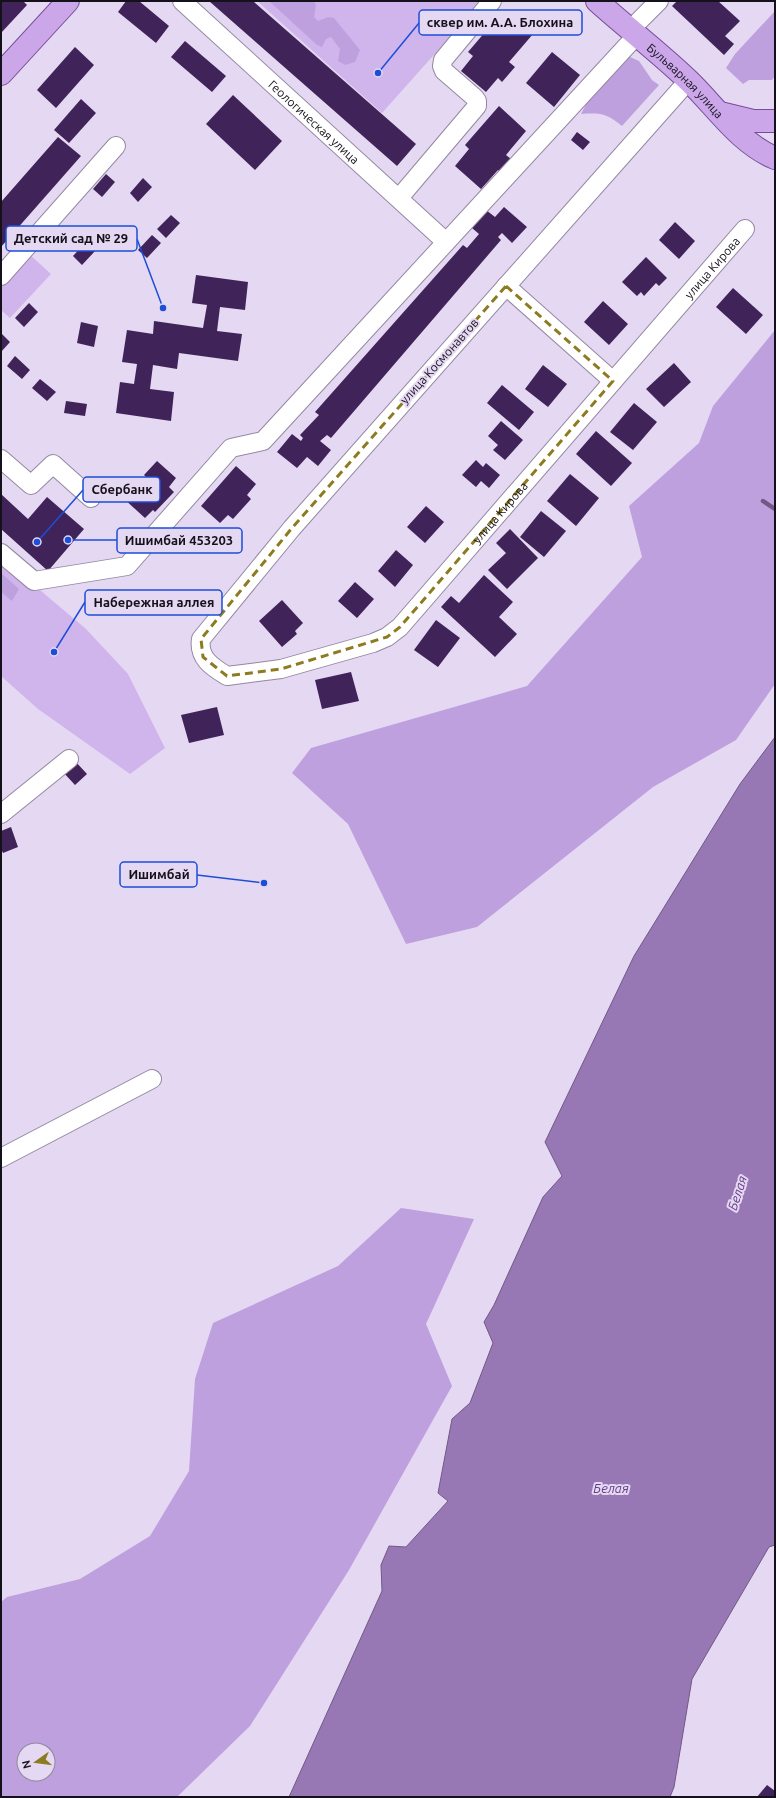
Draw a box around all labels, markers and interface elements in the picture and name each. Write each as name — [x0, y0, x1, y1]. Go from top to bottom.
callout: сквер им. А.А. Блохина — [419, 10, 582, 35]
text: сквер им. А.А. Блохина — [427, 15, 573, 29]
street label: Бульварная улица — [645, 40, 726, 120]
street label: Геологическая улица — [266, 77, 362, 166]
callout: Детский сад № 29 — [6, 226, 137, 251]
text: Детский сад № 29 — [14, 231, 128, 245]
street label: улица Кирова — [682, 234, 742, 301]
street label: улица Космонавтов — [397, 316, 481, 406]
callout: Сбербанк — [83, 477, 160, 502]
street label: улица Кирова — [469, 479, 530, 545]
text: Сбербанк — [91, 482, 153, 496]
callout: Ишимбай 453203 — [117, 528, 242, 553]
text: Ишимбай 453203 — [125, 533, 233, 547]
callout: Набережная аллея — [85, 590, 222, 615]
text: Набережная аллея — [93, 595, 215, 609]
callout: Ишимбай — [120, 862, 197, 887]
text: Ишимбай — [128, 867, 190, 881]
water label: Белая — [725, 1174, 749, 1212]
water label: Белая — [593, 1481, 629, 1495]
north arrow — [16, 1742, 56, 1782]
text: N — [19, 1759, 33, 1770]

